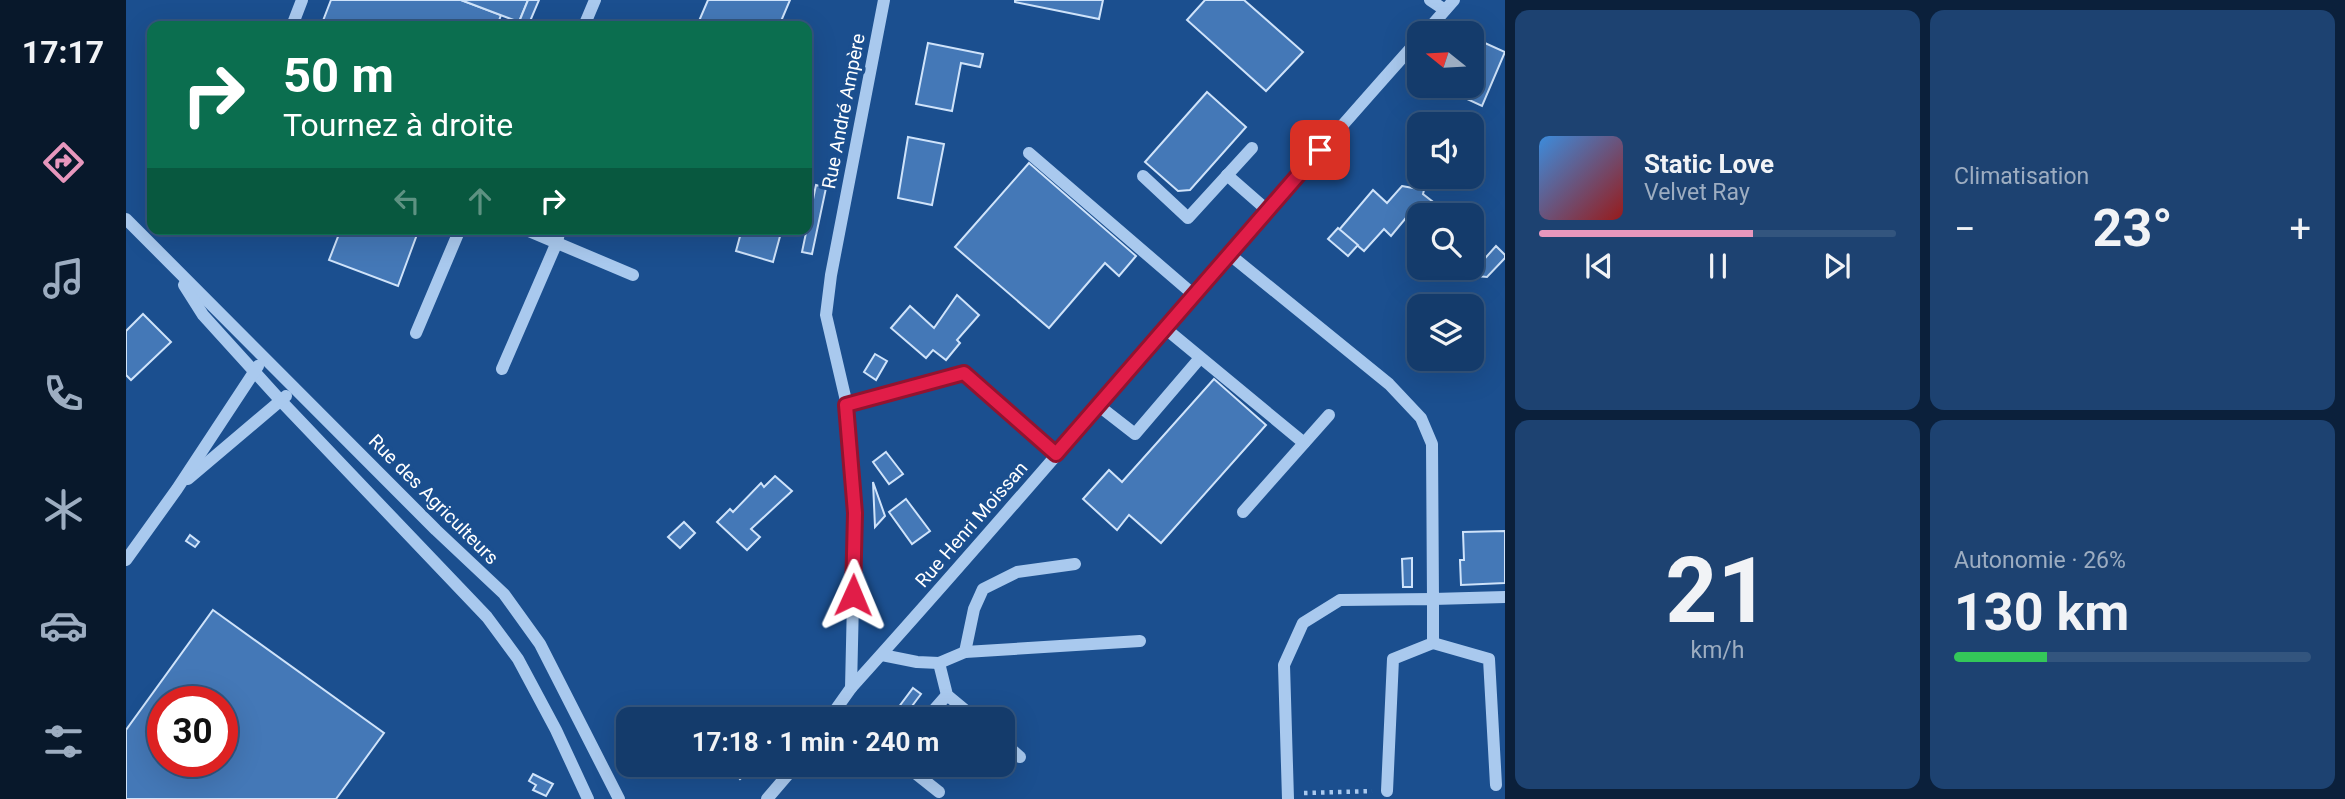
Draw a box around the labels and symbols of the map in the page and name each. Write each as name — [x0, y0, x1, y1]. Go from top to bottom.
north arrow — [1407, 21, 1484, 98]
street label: Rue André Ampère — [817, 31, 870, 191]
pin — [1290, 120, 1350, 180]
street label: Rue des Agriculteurs — [364, 430, 503, 569]
street label: Rue Henri Moissan — [910, 457, 1032, 592]
position arrow — [816, 558, 890, 632]
speed limit sign: 30 — [147, 686, 238, 777]

